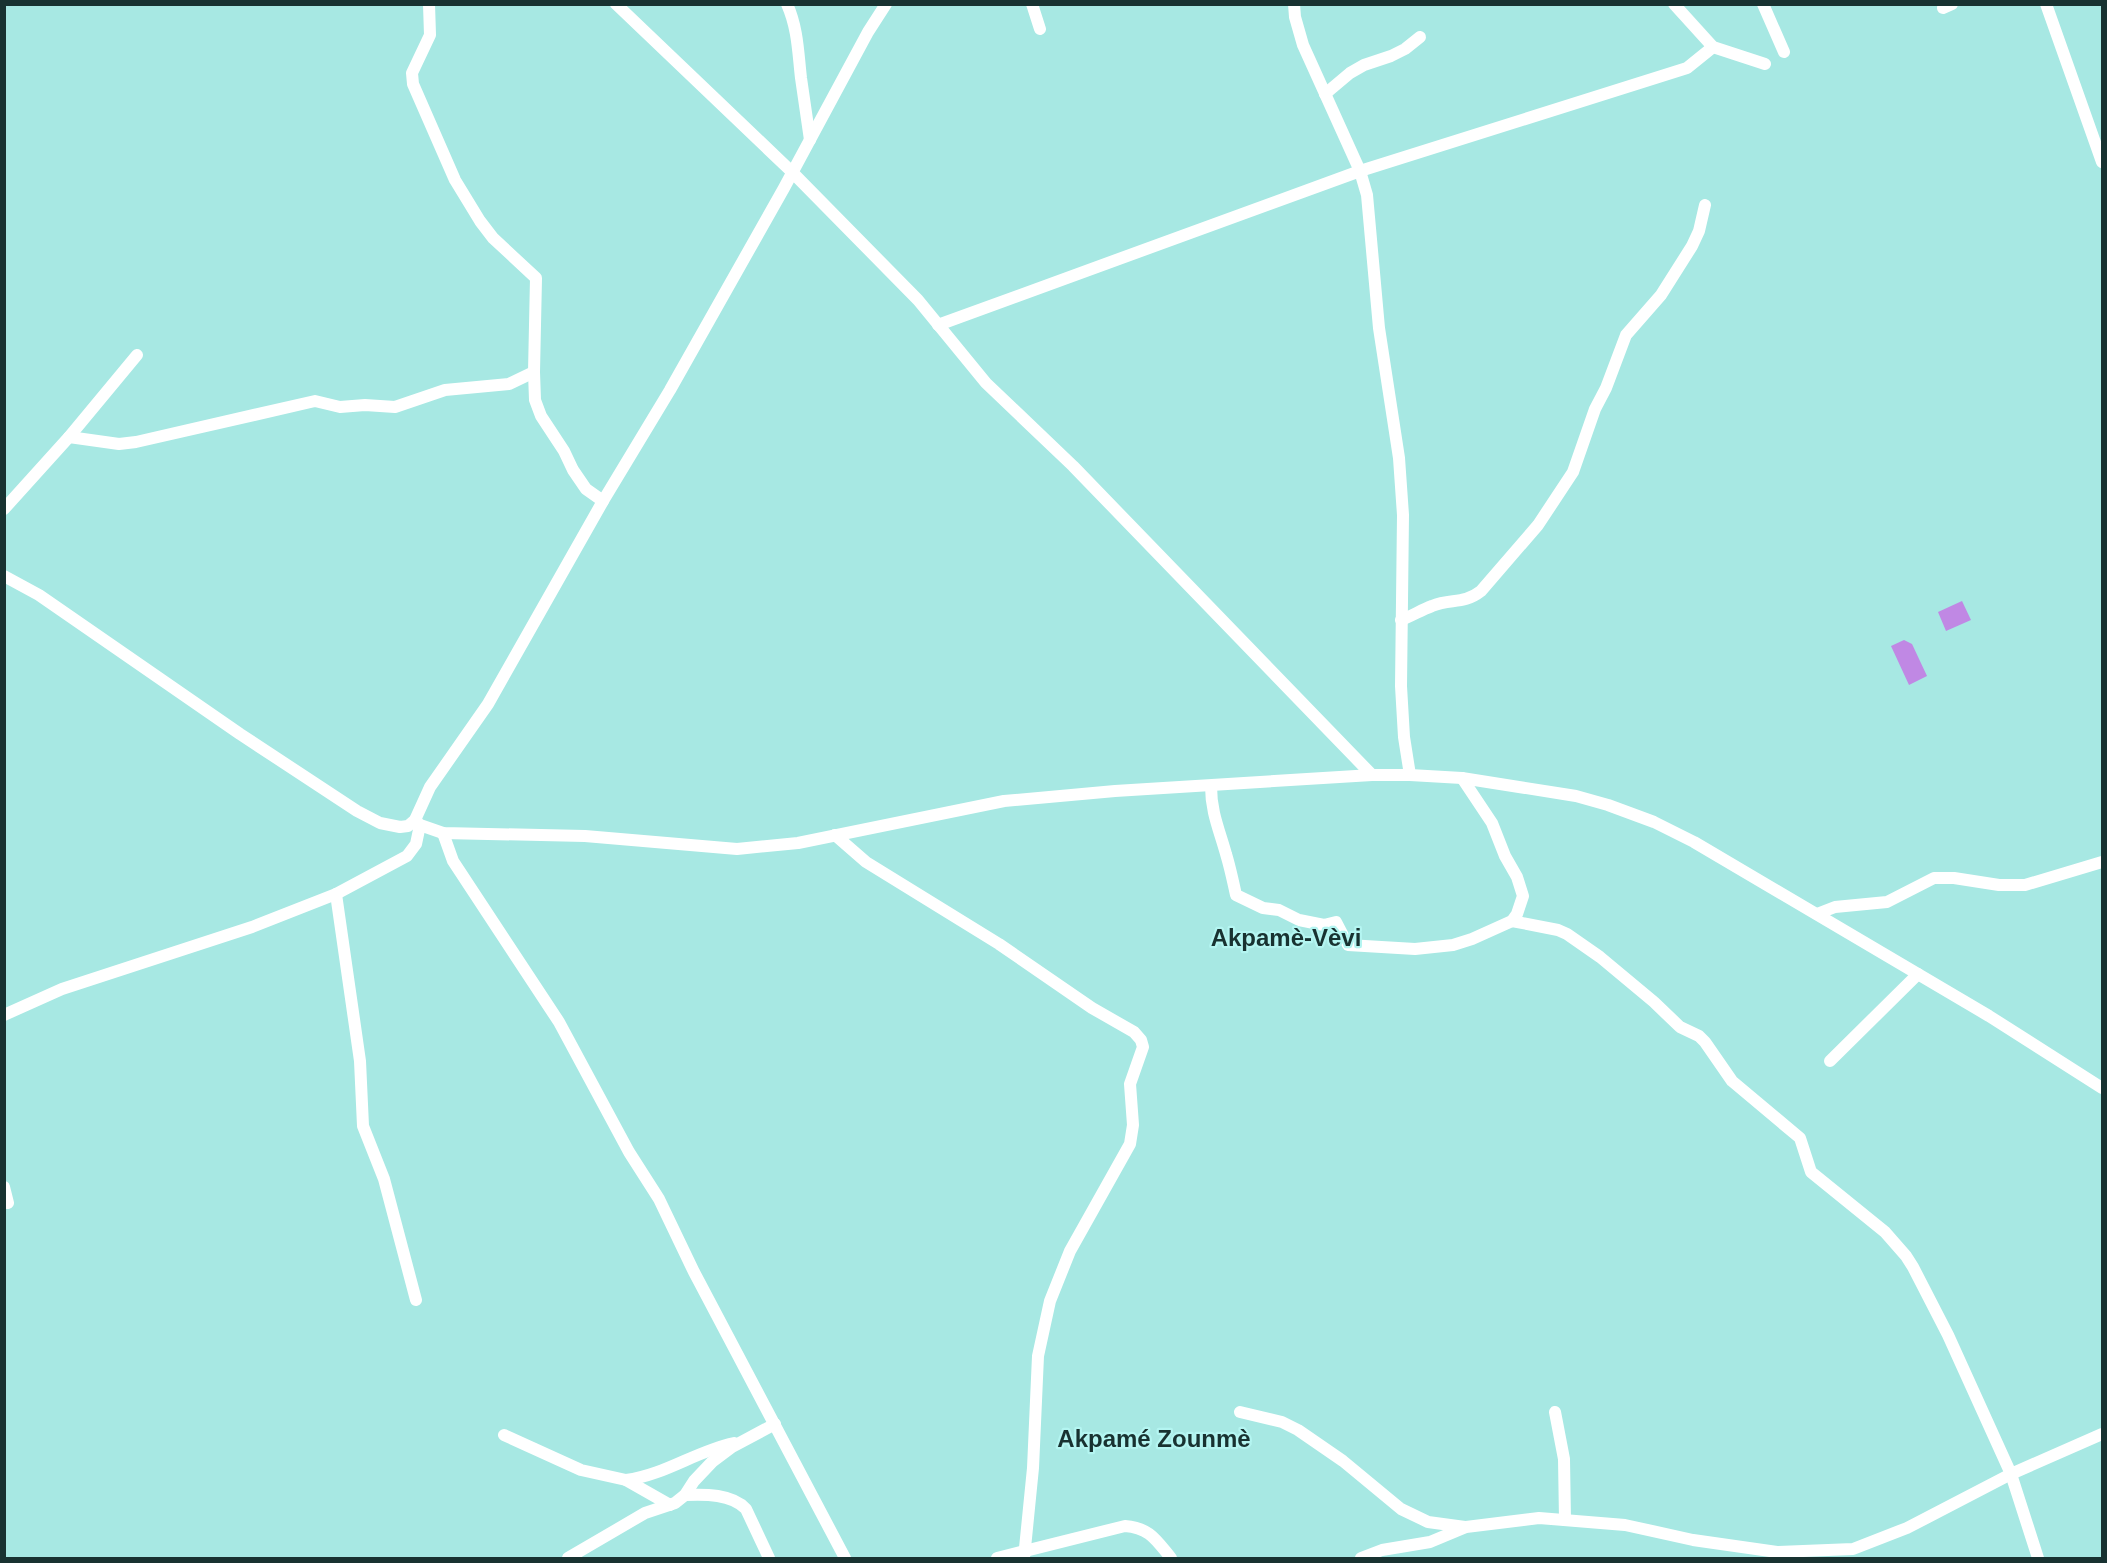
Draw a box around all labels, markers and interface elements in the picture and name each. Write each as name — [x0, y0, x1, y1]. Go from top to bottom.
district label: Akpamè-Vèvi — [1211, 924, 1361, 951]
district label: Akpamé Zounmè — [1057, 1425, 1251, 1452]

